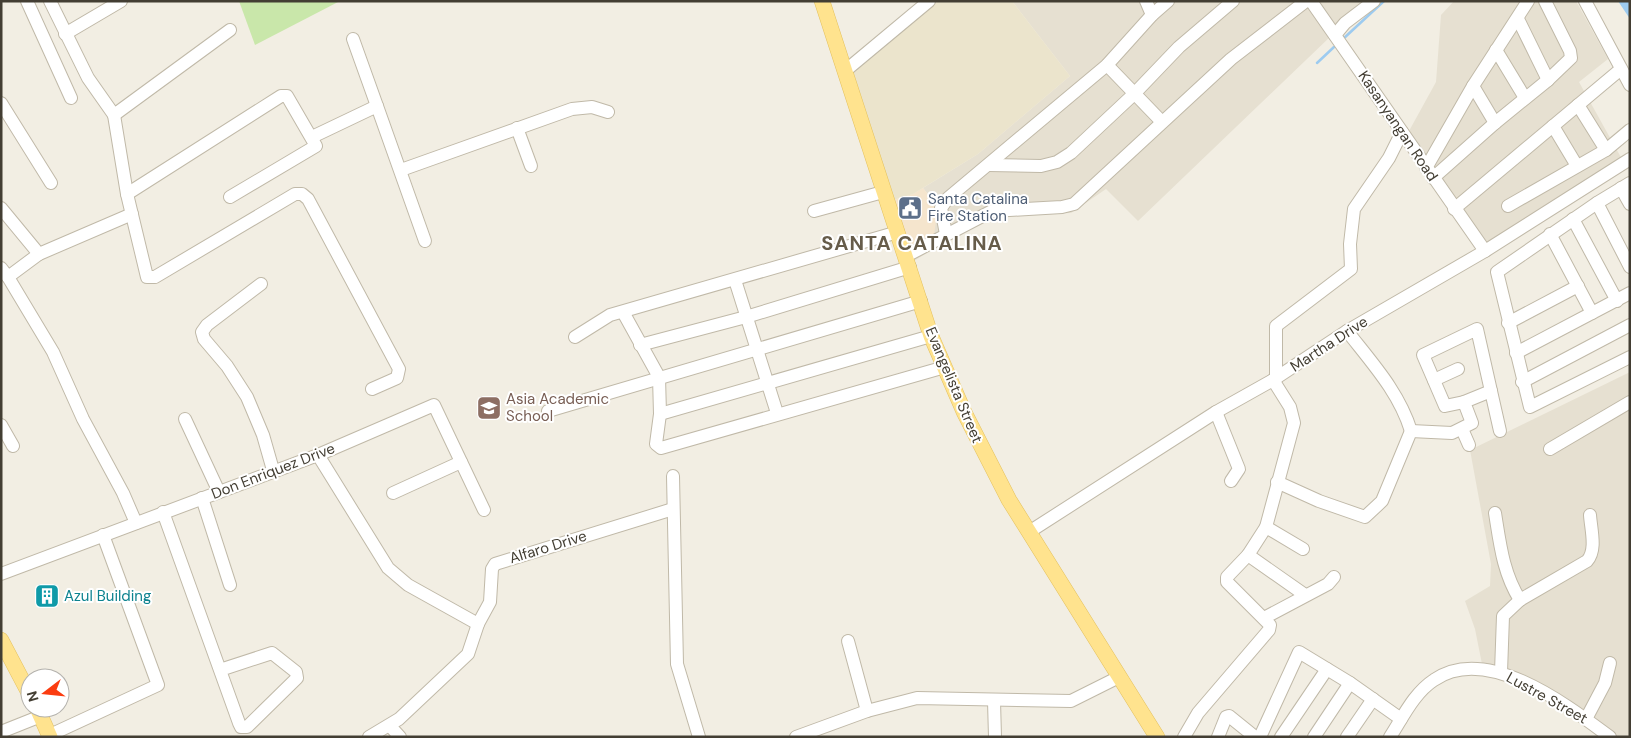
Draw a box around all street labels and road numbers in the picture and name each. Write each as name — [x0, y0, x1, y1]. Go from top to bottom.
street label: Kasanyangan Road — [1354, 67, 1442, 185]
street label: Martha Drive — [1286, 312, 1372, 376]
street label: Evangelista Street — [921, 324, 987, 446]
street label: Don Enriquez Drive — [208, 438, 338, 504]
street label: Alfaro Drive — [507, 526, 589, 568]
street label: Lustre Street — [1503, 667, 1591, 729]

